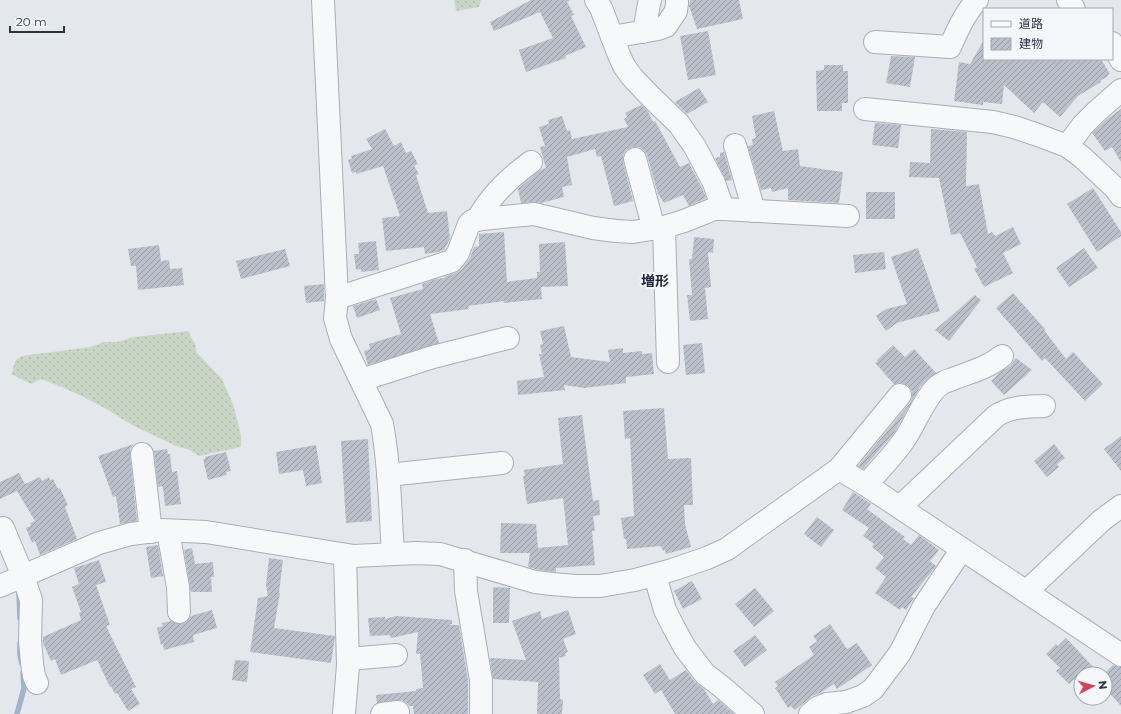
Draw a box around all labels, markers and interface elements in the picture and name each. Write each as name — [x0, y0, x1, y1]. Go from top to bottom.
scale bar — [10, 8, 64, 34]
legend — [983, 8, 1113, 60]
text: 20 m — [16, 14, 47, 29]
text: 道路 — [1019, 16, 1043, 31]
text: 建物 — [1019, 36, 1043, 51]
district label: 増形 — [641, 272, 669, 290]
north arrow — [1073, 666, 1113, 706]
text: N — [1096, 680, 1110, 690]

